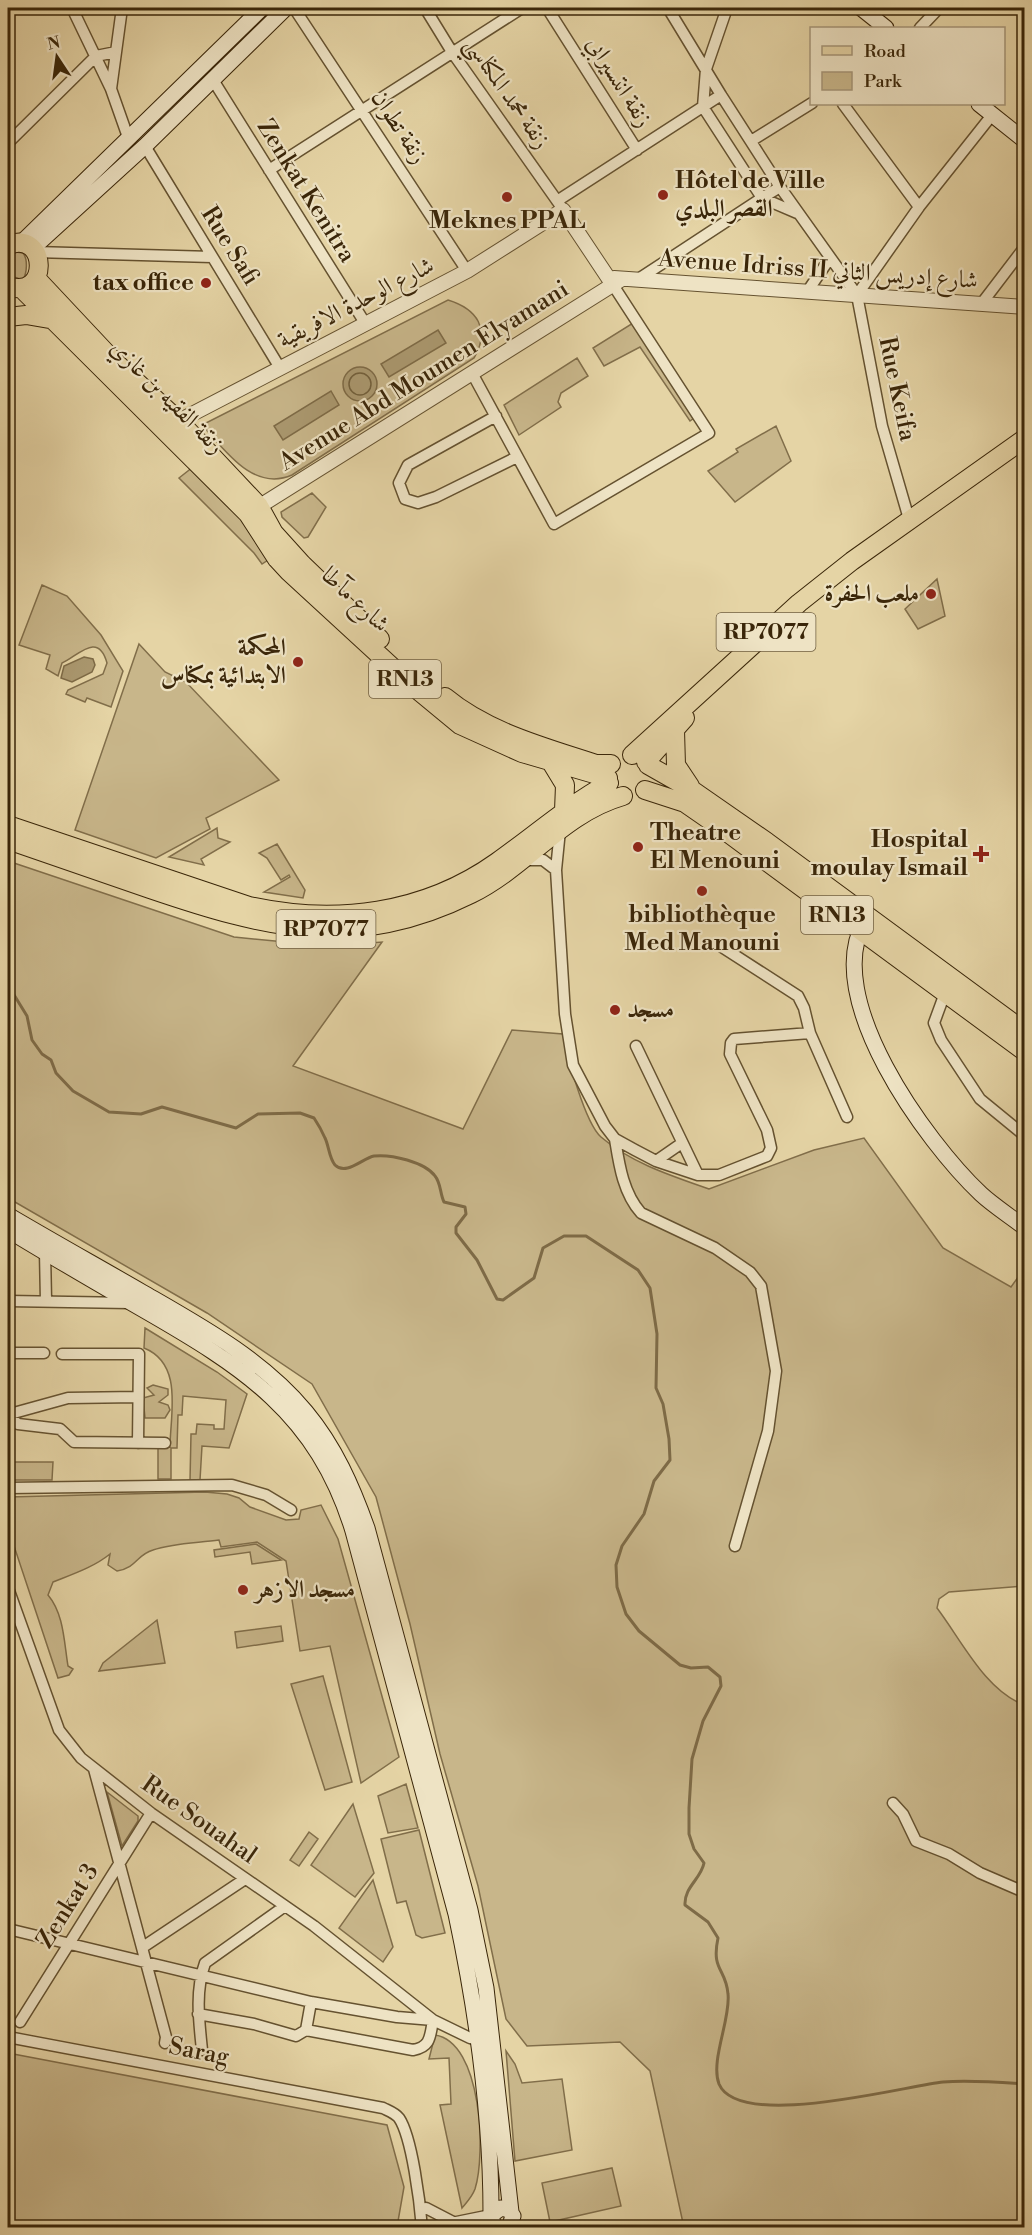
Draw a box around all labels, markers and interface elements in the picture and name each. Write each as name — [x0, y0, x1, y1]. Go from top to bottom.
north arrow — [27, 27, 87, 87]
legend — [810, 27, 1005, 105]
street label: زنقة محمد المكناسي — [452, 31, 557, 158]
street label: زنقة انتسيرابي — [577, 31, 659, 135]
text: N — [45, 32, 63, 55]
text: Road — [864, 40, 907, 63]
text: Park — [864, 70, 903, 93]
street label: زنقة تطوان — [364, 84, 434, 170]
street label: Zenkat Kenitra — [250, 114, 362, 269]
place label: Hôtel de Ville القصر البلدي — [675, 166, 825, 227]
marker: Hôtel de Ville القصر البلدي — [656, 188, 670, 202]
marker: Meknes PPAL — [500, 190, 514, 204]
street label: Rue Safi — [194, 201, 266, 291]
place label: Meknes PPAL — [429, 206, 585, 236]
street label: Avenue Idriss II شارع إدريس الثاني — [656, 244, 979, 300]
street label: شارع الوحدة الافريقية — [273, 251, 441, 359]
place label: tax office — [93, 268, 194, 298]
street label: Avenue Abd Moumen Elyamani — [273, 274, 574, 478]
marker: tax office — [199, 276, 213, 290]
street label: زنقة الفقيه بن غازي — [101, 333, 231, 463]
street label: Rue Keifa — [871, 334, 923, 445]
street label: شارع مآطا — [312, 561, 396, 642]
place label: ملعب الحفرة — [825, 579, 919, 609]
marker: ملعب الحفرة — [924, 587, 938, 601]
road number: RP7077 — [716, 613, 816, 651]
place label: المحكمة الابتدائية بمكناس — [161, 633, 286, 691]
marker: المحكمة الابتدائية بمكناس — [291, 655, 305, 669]
road number: RN13 — [369, 660, 441, 698]
place label: Theatre El Menouni — [650, 818, 780, 876]
place label: Hospital moulay Ismail — [811, 825, 968, 883]
marker: Theatre El Menouni — [631, 840, 645, 854]
marker: Hospital moulay Ismail — [972, 845, 990, 863]
marker: bibliothèque Med Manouni — [695, 884, 709, 898]
road number: RN13 — [801, 896, 873, 934]
place label: bibliothèque Med Manouni — [624, 900, 780, 958]
road number: RP7077 — [276, 910, 376, 948]
place label: مسجد — [627, 995, 674, 1025]
marker: مسجد — [608, 1003, 622, 1017]
place label: مسجد الازهر — [252, 1575, 355, 1605]
marker: مسجد الازهر — [236, 1583, 250, 1597]
street label: Rue Souahal — [136, 1769, 262, 1871]
street label: Zenkat 3 — [30, 1858, 106, 1954]
street label: Sarag — [166, 2031, 232, 2073]

